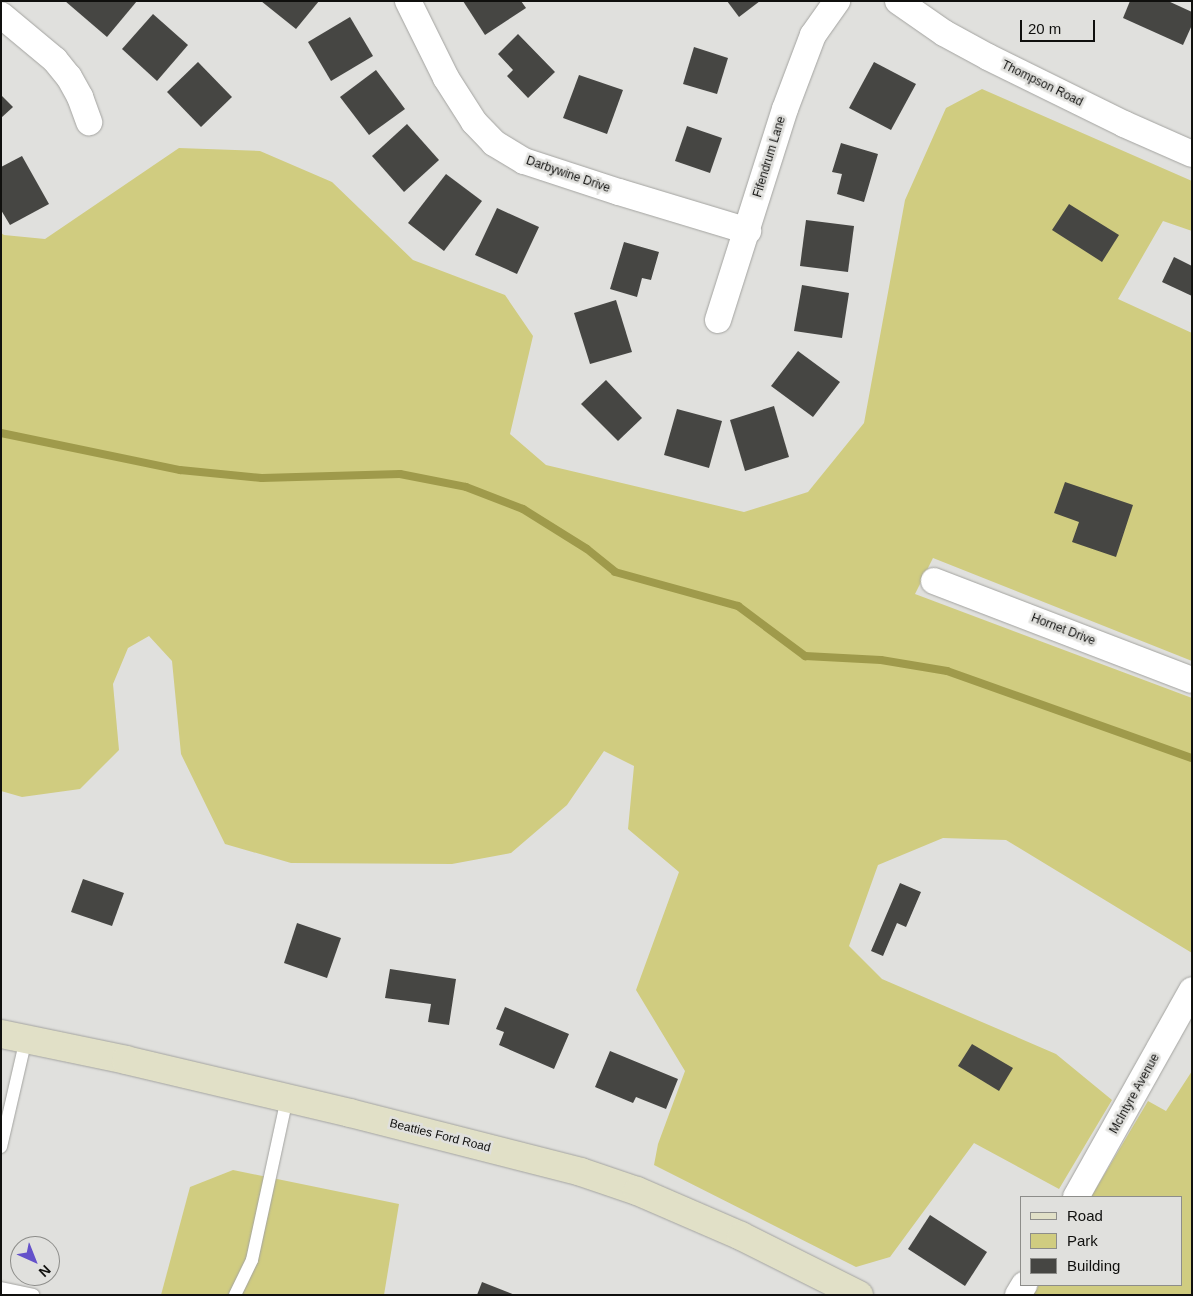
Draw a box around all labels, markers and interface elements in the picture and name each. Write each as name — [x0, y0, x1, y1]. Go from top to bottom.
scale bar — [1023, 10, 1098, 42]
text: 20 m — [1028, 20, 1061, 37]
street label: Thompson Road — [999, 58, 1085, 110]
street label: Fifendrum Lane — [751, 115, 789, 199]
street label: Darbywine Drive — [524, 154, 612, 196]
street label: Hornet Drive — [1029, 611, 1097, 649]
street label: McIntyre Avenue — [1107, 1051, 1163, 1137]
street label: Beatties Ford Road — [388, 1117, 492, 1155]
legend — [1020, 1196, 1183, 1286]
text: Road — [1067, 1207, 1103, 1224]
text: Park — [1067, 1232, 1098, 1249]
north arrow — [10, 1236, 60, 1286]
text: Building — [1067, 1257, 1120, 1274]
text: N — [36, 1262, 54, 1280]

